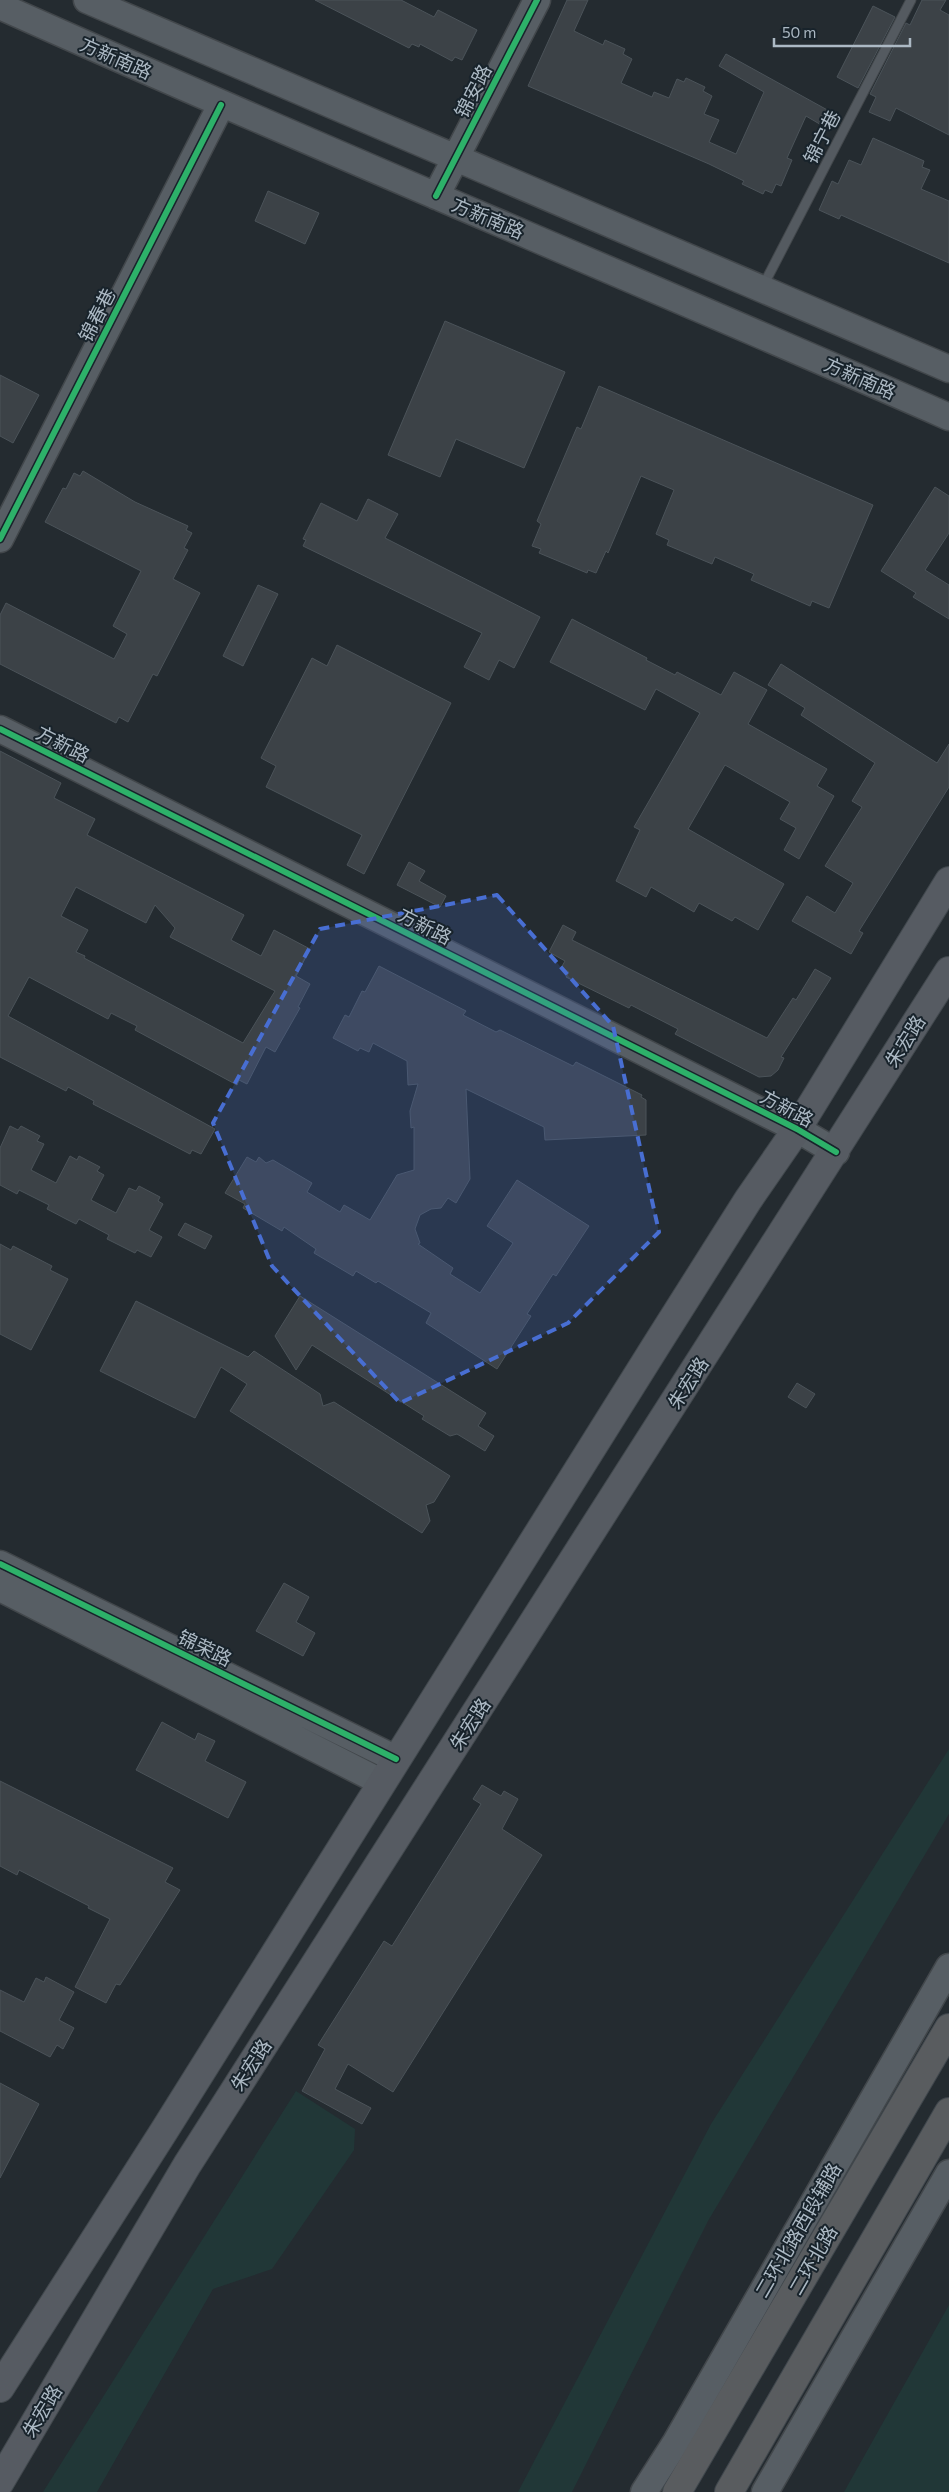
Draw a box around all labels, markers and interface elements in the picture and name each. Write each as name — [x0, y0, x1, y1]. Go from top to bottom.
scale bar — [774, 15, 910, 47]
text: 50 m — [782, 23, 816, 41]
street label: 方新南路 — [77, 32, 156, 84]
street label: 锦安路 — [449, 60, 496, 121]
street label: 锦宁巷 — [798, 106, 845, 167]
street label: 方新南路 — [449, 192, 528, 243]
street label: 锦春巷 — [73, 284, 120, 345]
street label: 方新南路 — [821, 352, 900, 404]
street label: 方新路 — [33, 720, 94, 767]
street label: 方新路 — [395, 902, 456, 949]
street label: 朱宏路 — [880, 1010, 929, 1071]
street label: 方新路 — [757, 1084, 818, 1131]
street label: 朱宏路 — [662, 1353, 713, 1413]
street label: 锦荣路 — [175, 1625, 236, 1670]
street label: 朱宏路 — [444, 1694, 495, 1754]
street label: 朱宏路 — [225, 2035, 276, 2095]
street label: 二环北路西段辅路 — [750, 2158, 846, 2302]
street label: 二环北路 — [784, 2221, 842, 2299]
street label: 朱宏路 — [17, 2380, 66, 2441]

